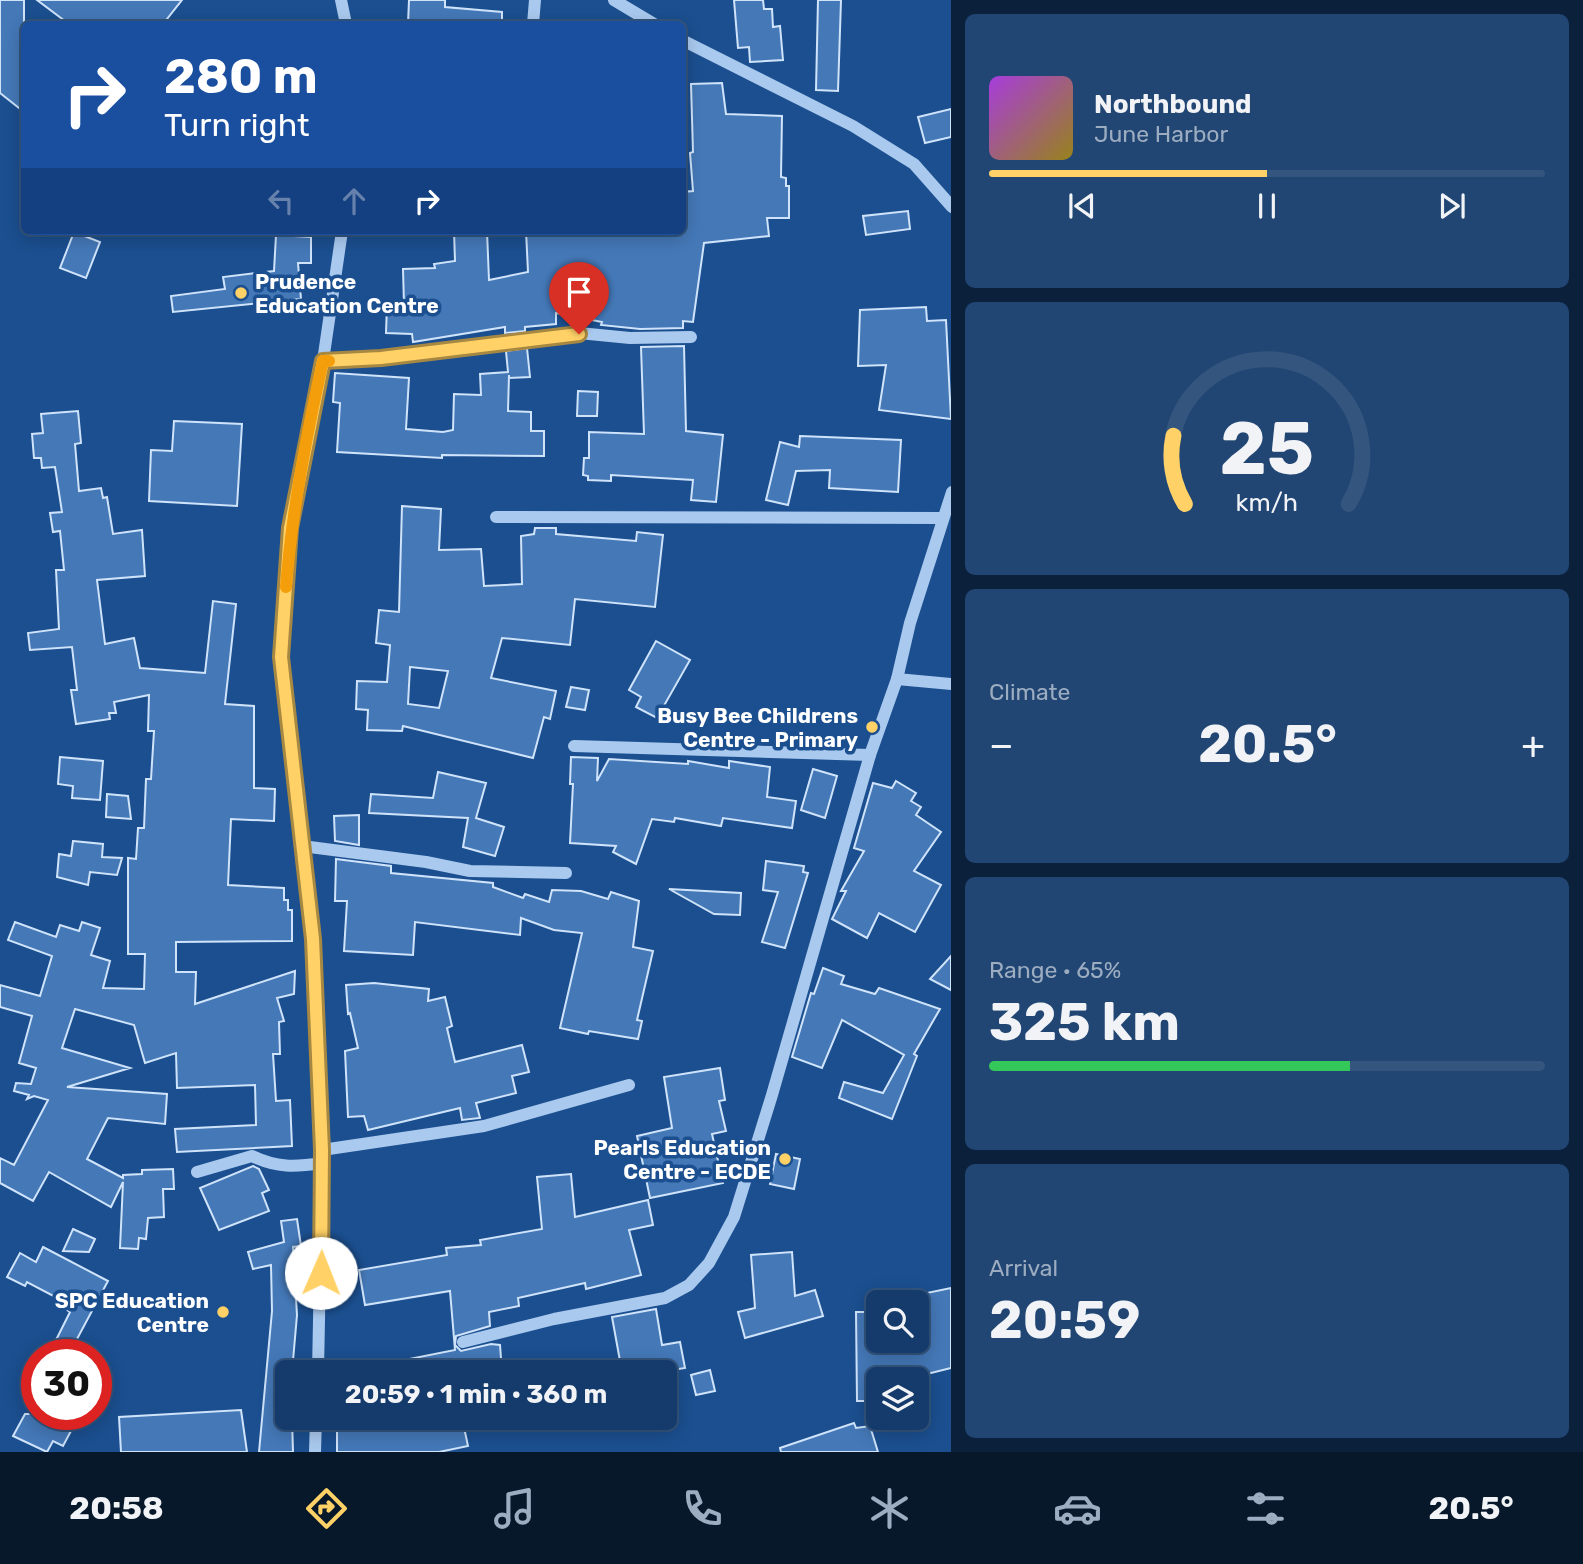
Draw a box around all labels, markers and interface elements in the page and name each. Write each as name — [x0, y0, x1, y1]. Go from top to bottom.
text: 280 m — [164, 47, 318, 105]
icon: right — [49, 49, 140, 140]
text: Northbound — [1094, 89, 1252, 120]
text: Turn right — [164, 106, 309, 144]
text: June Harbor — [1094, 120, 1228, 148]
icon: left — [262, 182, 300, 220]
icon: ahead — [335, 182, 373, 220]
icon: right — [408, 182, 446, 220]
icon: previous — [1063, 187, 1101, 225]
icon: pause — [1248, 187, 1286, 225]
icon: next — [1433, 187, 1471, 225]
pin — [549, 262, 609, 334]
place label: Prudence Education Centre — [255, 269, 439, 318]
icon: arrive — [560, 273, 598, 311]
marker: Prudence Education Centre — [233, 285, 249, 301]
text: 25 — [1220, 407, 1314, 493]
text: km/h — [1236, 488, 1298, 517]
text: Climate — [989, 678, 1070, 706]
place label: Busy Bee Childrens Centre - Primary — [657, 703, 858, 752]
text: 20.5° — [1198, 713, 1337, 775]
marker: Busy Bee Childrens Centre - Primary — [864, 719, 880, 735]
text: − — [989, 722, 1014, 768]
text: + — [1521, 722, 1545, 768]
text: Range · 65% — [989, 956, 1121, 984]
text: 325 km — [989, 991, 1180, 1053]
place label: Pearls Education Centre - ECDE — [594, 1135, 771, 1184]
marker: Pearls Education Centre - ECDE — [777, 1151, 793, 1167]
position arrow — [284, 1236, 358, 1310]
text: Arrival — [989, 1254, 1058, 1282]
place label: SPC Education Centre — [55, 1288, 209, 1337]
text: 20:59 — [989, 1289, 1140, 1351]
map controls — [866, 1290, 929, 1430]
button: search — [866, 1290, 929, 1353]
marker: SPC Education Centre — [215, 1304, 231, 1320]
speed limit sign: 30 — [21, 1339, 112, 1430]
button: layers — [866, 1367, 929, 1430]
text: 20:59 · 1 min · 360 m — [345, 1379, 607, 1410]
icon: directions — [302, 1484, 351, 1533]
icon: music — [490, 1484, 539, 1533]
icon: phone — [678, 1484, 727, 1533]
icon: climate — [865, 1484, 914, 1533]
icon: car — [1053, 1484, 1102, 1533]
icon: filters — [1241, 1484, 1290, 1533]
text: 20:58 — [69, 1489, 164, 1527]
text: 20.5° — [1428, 1489, 1514, 1527]

